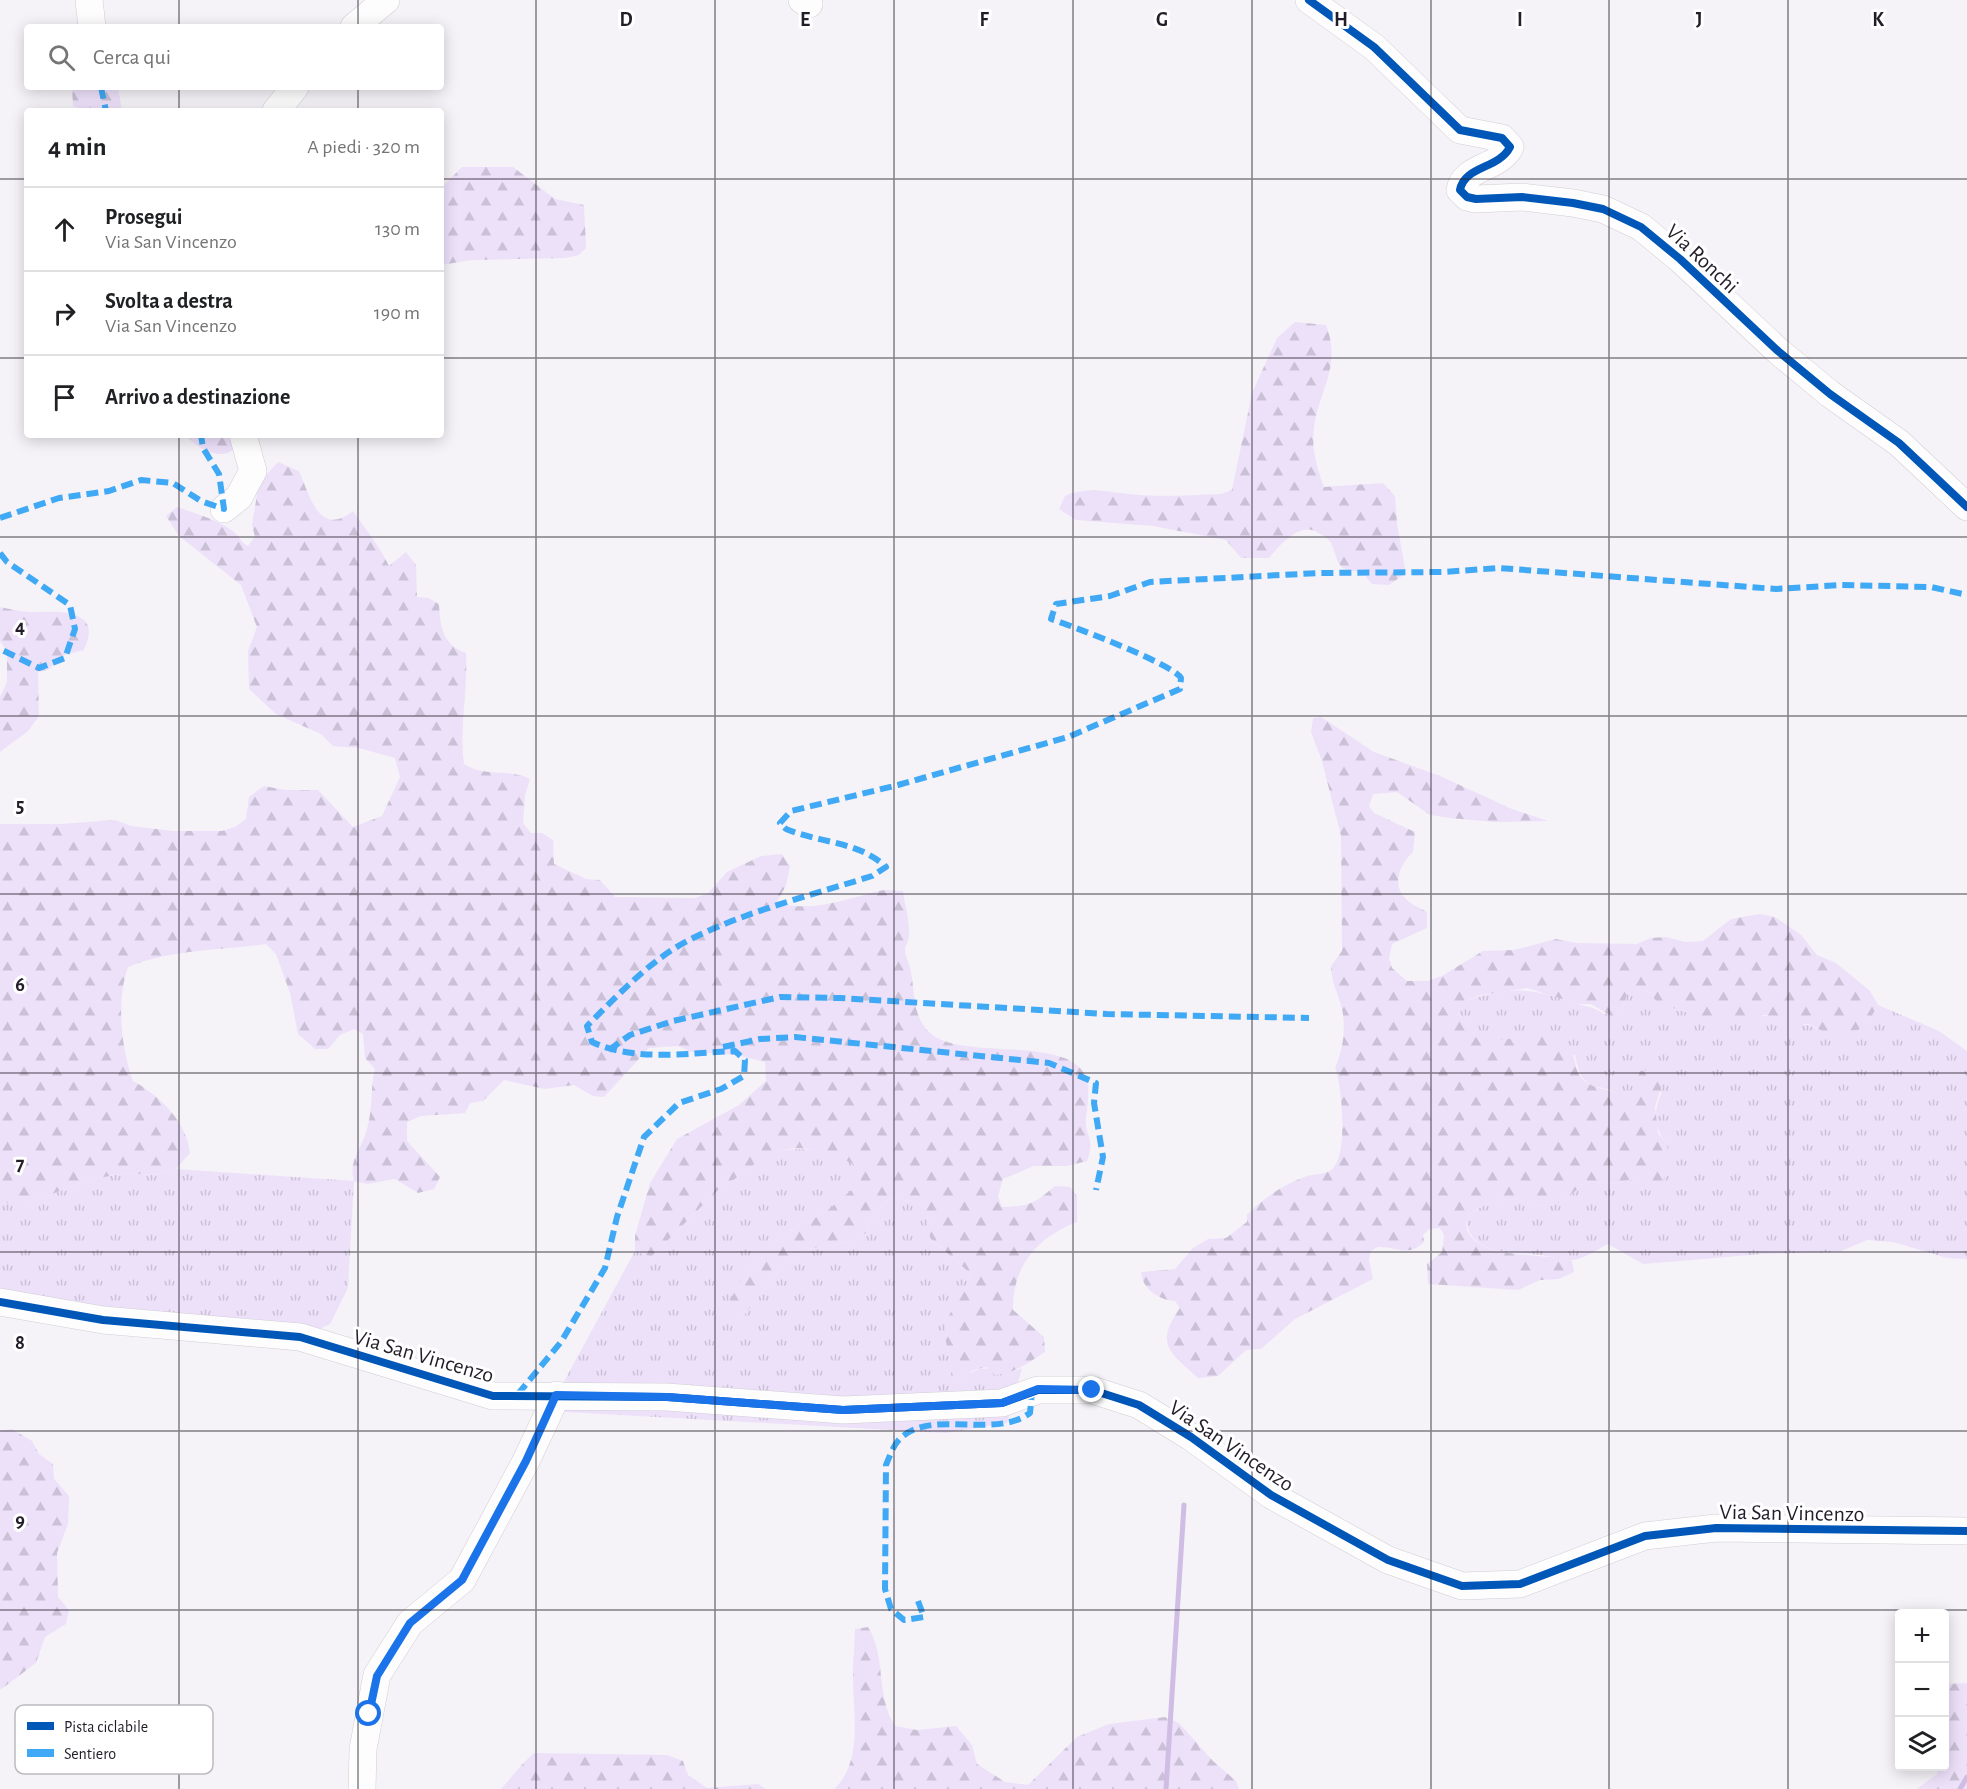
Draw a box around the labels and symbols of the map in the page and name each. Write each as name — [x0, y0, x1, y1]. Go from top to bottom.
text: D — [619, 10, 633, 30]
text: E — [800, 10, 810, 30]
text: F — [979, 10, 989, 30]
text: G — [1156, 10, 1168, 30]
text: H — [1334, 10, 1348, 30]
text: I — [1517, 10, 1523, 30]
text: J — [1696, 10, 1702, 30]
text: K — [1872, 10, 1884, 30]
street label: Via Ronchi — [1662, 220, 1743, 298]
text: 4 — [15, 617, 25, 637]
text: 5 — [16, 796, 24, 816]
text: 6 — [15, 975, 25, 995]
text: 7 — [16, 1154, 25, 1174]
street label: Via San Vincenzo — [351, 1325, 496, 1387]
text: 8 — [15, 1333, 25, 1353]
route end — [1078, 1376, 1104, 1402]
street label: Via San Vincenzo — [1165, 1396, 1298, 1495]
street label: Via San Vincenzo — [1719, 1501, 1865, 1525]
text: 9 — [15, 1511, 25, 1531]
route start — [355, 1700, 381, 1726]
legend — [15, 1705, 213, 1774]
text: Pista ciclabile — [64, 1719, 148, 1735]
text: Sentiero — [64, 1746, 116, 1762]

